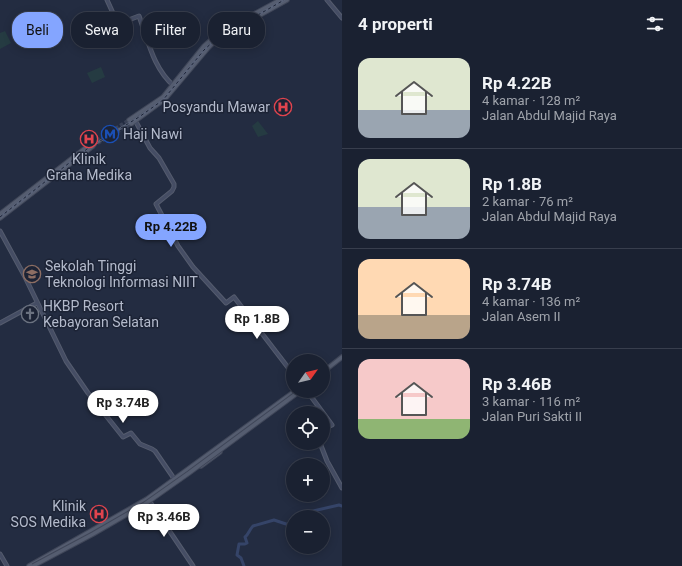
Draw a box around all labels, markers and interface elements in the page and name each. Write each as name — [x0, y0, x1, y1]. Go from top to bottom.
chip: Beli — [12, 12, 63, 48]
chip: Sewa — [71, 12, 133, 48]
chip: Filter — [141, 12, 200, 48]
chip: Baru — [208, 12, 265, 48]
icon: filters — [644, 13, 666, 35]
text: 4 properti — [358, 14, 433, 34]
text: Rp 4.22B — [482, 73, 552, 93]
icon: home — [390, 74, 438, 122]
text: 4 kamar · 128 m² — [482, 93, 580, 108]
hospital icon: Posyandu Mawar — [273, 97, 293, 117]
place label: Posyandu Mawar — [162, 99, 270, 115]
text: Jalan Abdul Majid Raya — [482, 108, 617, 123]
metro station icon: Haji Nawi — [100, 124, 120, 144]
place label: Haji Nawi — [123, 126, 182, 142]
hospital icon: Klinik Graha Medika — [79, 129, 99, 149]
place label: Klinik Graha Medika — [46, 151, 132, 183]
text: Rp 1.8B — [482, 174, 542, 194]
icon: home — [390, 175, 438, 223]
text: 2 kamar · 76 m² — [482, 194, 573, 209]
text: Jalan Abdul Majid Raya — [482, 209, 617, 224]
pin: Rp 4.22B — [130, 214, 212, 248]
text: Rp 4.22B — [144, 219, 198, 234]
place label: Sekolah Tinggi Teknologi Informasi NIIT — [45, 258, 199, 290]
school or university icon: Sekolah Tinggi Teknologi Informasi NIIT — [22, 264, 42, 284]
text: Rp 3.74B — [482, 274, 552, 294]
icon: home — [390, 275, 438, 323]
text: 4 kamar · 136 m² — [482, 294, 580, 309]
place label: HKBP Resort Kebayoran Selatan — [43, 298, 159, 330]
church icon: HKBP Resort Kebayoran Selatan — [20, 304, 40, 324]
pin: Rp 1.8B — [220, 306, 294, 340]
text: Jalan Asem II — [482, 309, 561, 324]
text: Rp 1.8B — [234, 311, 280, 326]
north arrow — [286, 354, 330, 398]
map controls — [286, 354, 330, 554]
text: Rp 3.46B — [482, 374, 552, 394]
icon: home — [390, 375, 438, 423]
pin: Rp 3.74B — [82, 390, 164, 424]
text: 3 kamar · 116 m² — [482, 394, 580, 409]
text: Rp 3.74B — [96, 395, 150, 410]
button: locate — [286, 406, 330, 450]
text: Jalan Puri Sakti II — [482, 409, 582, 424]
button: + — [286, 458, 330, 502]
place label: Klinik SOS Medika — [11, 498, 87, 530]
hospital icon: Klinik SOS Medika — [89, 504, 109, 524]
pin: Rp 3.46B — [123, 504, 205, 538]
text: Rp 3.46B — [137, 509, 191, 524]
button: − — [286, 510, 330, 554]

